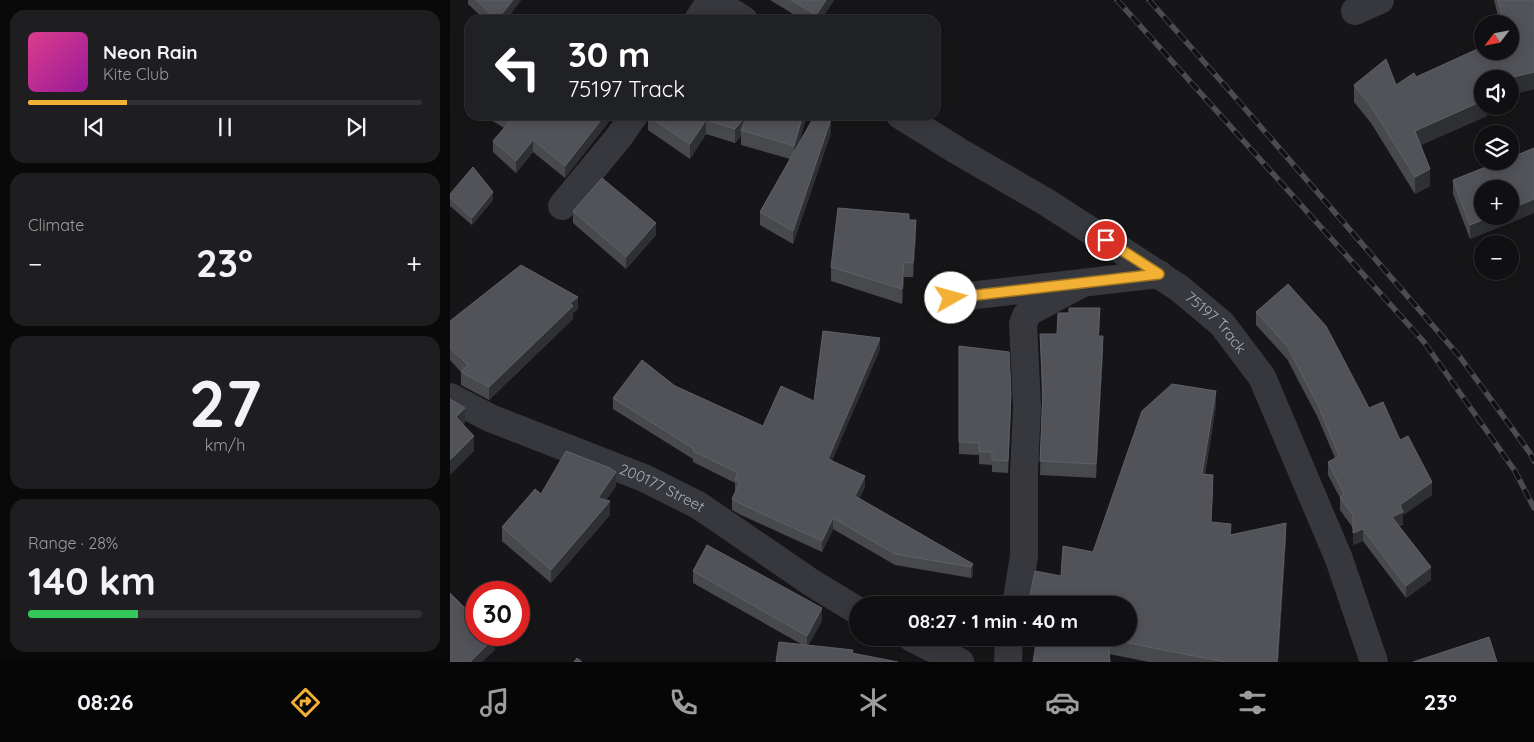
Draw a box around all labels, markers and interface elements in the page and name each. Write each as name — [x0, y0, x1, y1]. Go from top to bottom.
north arrow — [1474, 15, 1519, 60]
map controls — [1474, 15, 1519, 280]
text: 30 m — [568, 32, 650, 76]
icon: left — [485, 35, 550, 100]
text: Neon Rain — [103, 40, 198, 64]
text: Kite Club — [103, 64, 169, 84]
button: sound — [1474, 70, 1519, 115]
text: 75197 Track — [568, 75, 685, 103]
icon: previous — [80, 113, 108, 141]
icon: pause — [211, 113, 239, 141]
icon: next — [342, 113, 370, 141]
button: layers — [1474, 125, 1519, 170]
button: + — [1474, 180, 1519, 225]
text: Climate — [28, 215, 84, 235]
pin — [1085, 219, 1127, 261]
icon: arrive — [1092, 226, 1120, 254]
button: − — [1474, 235, 1519, 280]
text: 23° — [196, 239, 253, 287]
text: − — [28, 246, 43, 281]
text: + — [406, 246, 422, 281]
position arrow — [924, 271, 976, 323]
street label: 75197 Track — [1181, 287, 1251, 357]
text: 27 — [189, 362, 261, 443]
text: km/h — [205, 435, 245, 455]
street label: 200177 Street — [617, 459, 709, 516]
text: Range · 28% — [28, 533, 118, 553]
text: 140 km — [28, 557, 156, 605]
speed limit sign: 30 — [465, 581, 530, 646]
text: 08:27 · 1 min · 40 m — [908, 609, 1078, 633]
icon: directions — [288, 685, 323, 720]
icon: music — [477, 685, 512, 720]
icon: phone — [666, 685, 701, 720]
icon: climate — [856, 685, 891, 720]
icon: car — [1045, 685, 1080, 720]
icon: filters — [1235, 685, 1270, 720]
text: 08:26 — [77, 688, 133, 716]
text: 23° — [1424, 688, 1457, 716]

